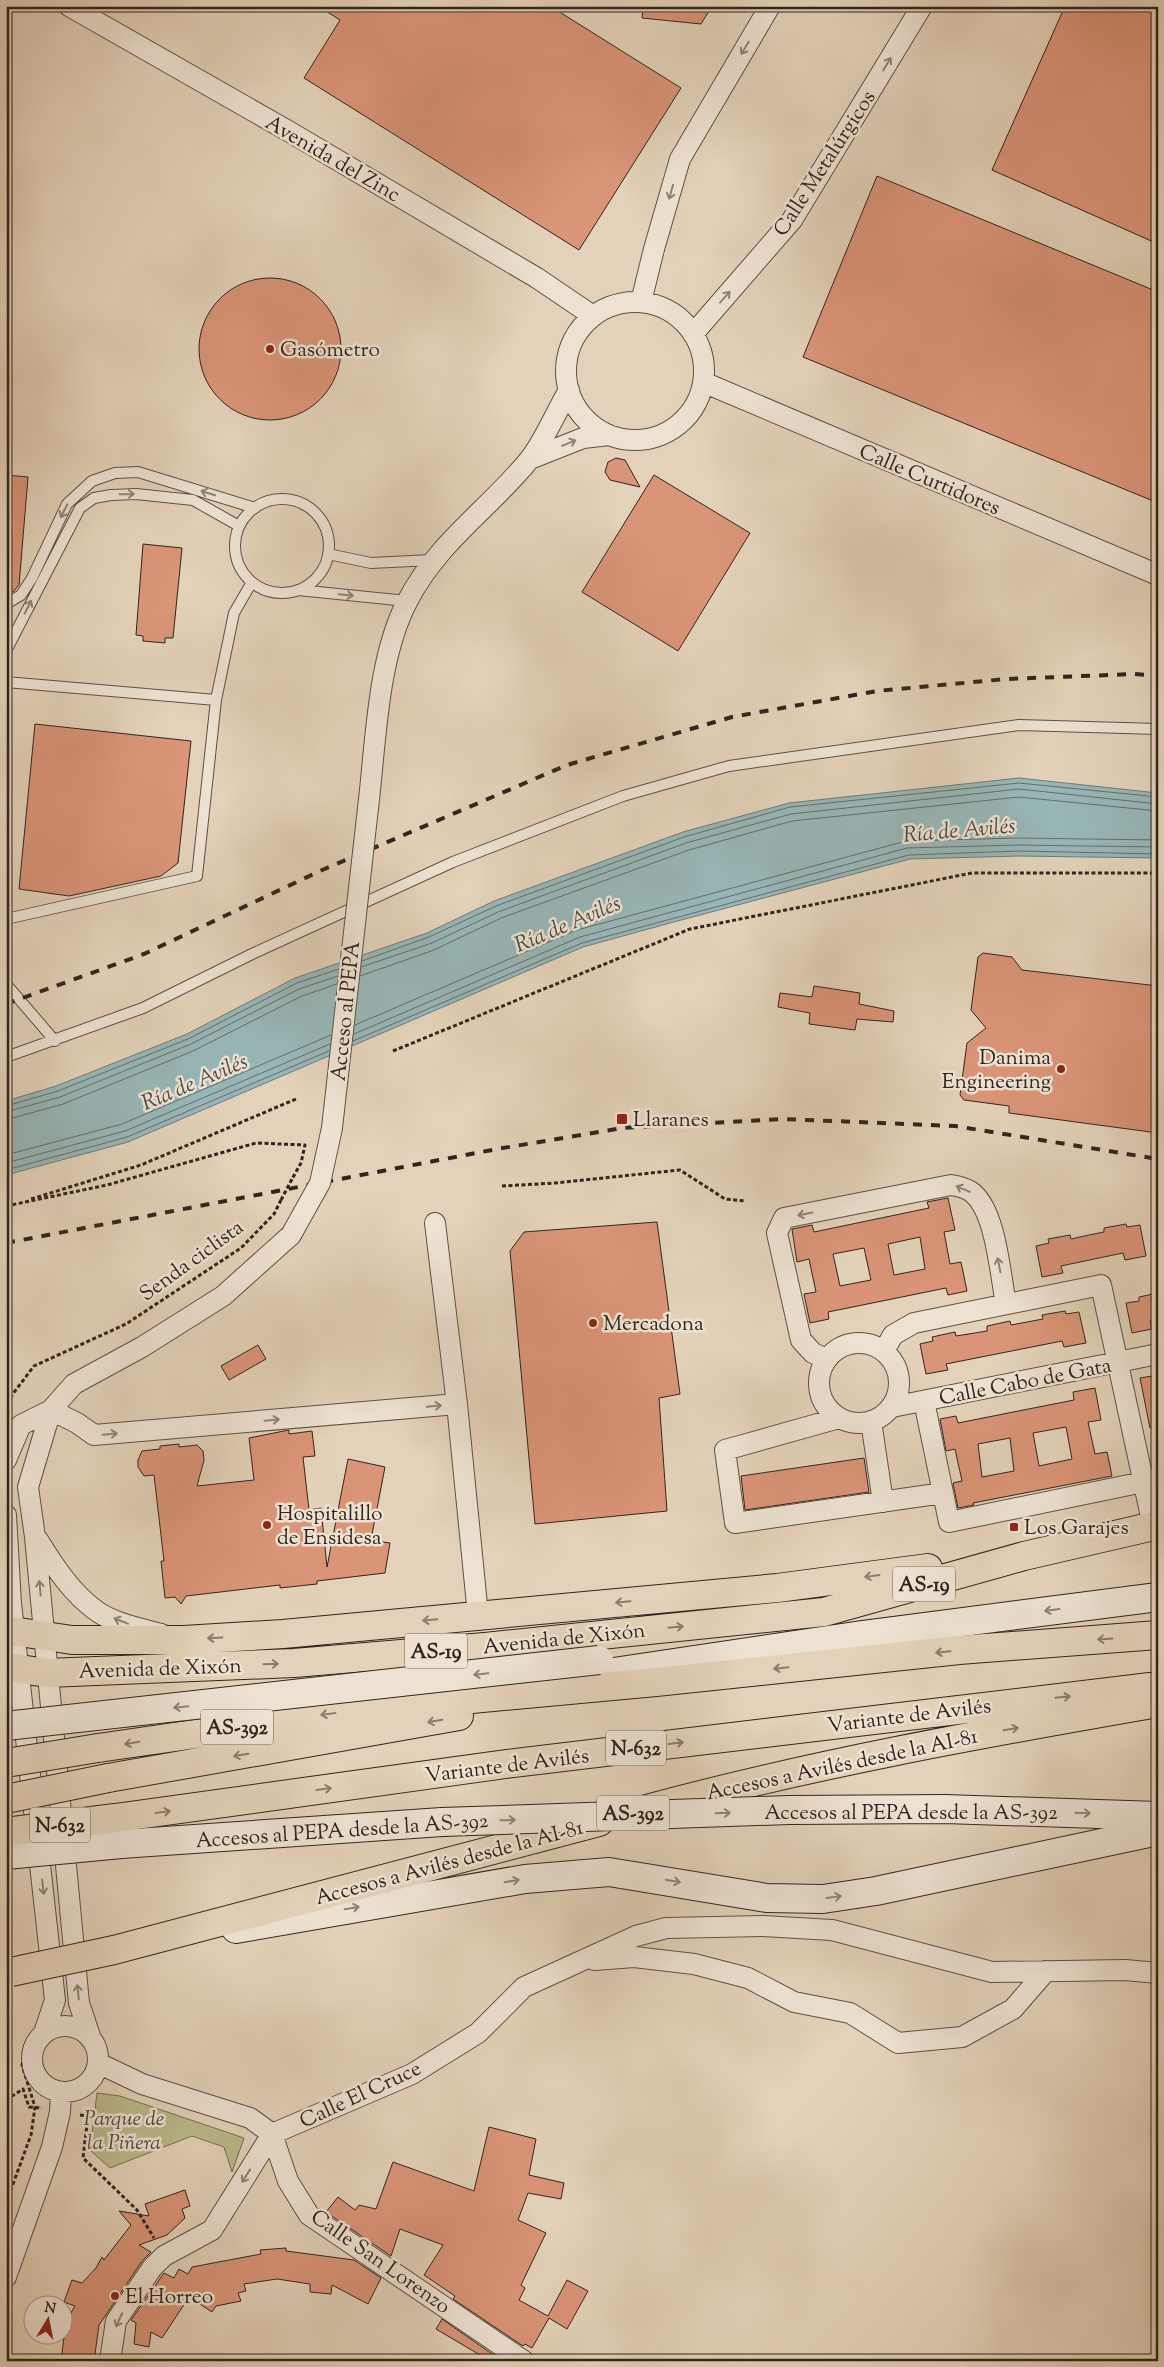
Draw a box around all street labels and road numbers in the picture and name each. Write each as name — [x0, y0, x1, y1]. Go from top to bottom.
street label: Calle Metalúrgicos — [767, 85, 884, 243]
street label: Avenida del Zinc — [259, 109, 405, 211]
street label: Calle Curtidores — [854, 438, 1004, 524]
street label: Acceso al PEPA — [325, 940, 369, 1083]
street label: Senda ciclista — [134, 1213, 251, 1310]
street label: Calle Cabo de Gata — [937, 1351, 1114, 1414]
road number: AS-19 — [893, 1566, 955, 1602]
street label: Avenida de Xixón — [481, 1617, 647, 1663]
road number: AS-19 — [405, 1634, 467, 1668]
street label: Avenida de Xixón — [78, 1652, 242, 1688]
street label: Variante de Avilés — [826, 1692, 993, 1742]
road number: AS-392 — [201, 1710, 273, 1744]
street label: Accesos a Avilés desde la AI-81 — [704, 1723, 981, 1809]
road number: N-632 — [606, 1730, 666, 1766]
street label: Variante de Avilés — [424, 1742, 591, 1792]
road number: AS-392 — [597, 1796, 669, 1830]
street label: Accesos al PEPA desde la AS-392 — [764, 1799, 1058, 1829]
street label: Accesos al PEPA desde la AS-392 — [195, 1807, 490, 1857]
road number: N-632 — [30, 1808, 90, 1842]
street label: Accesos a Avilés desde la AI-81 — [312, 1814, 587, 1914]
street label: Calle El Cruce — [295, 2055, 427, 2137]
street label: Calle San Lorenzo — [304, 2203, 456, 2322]

